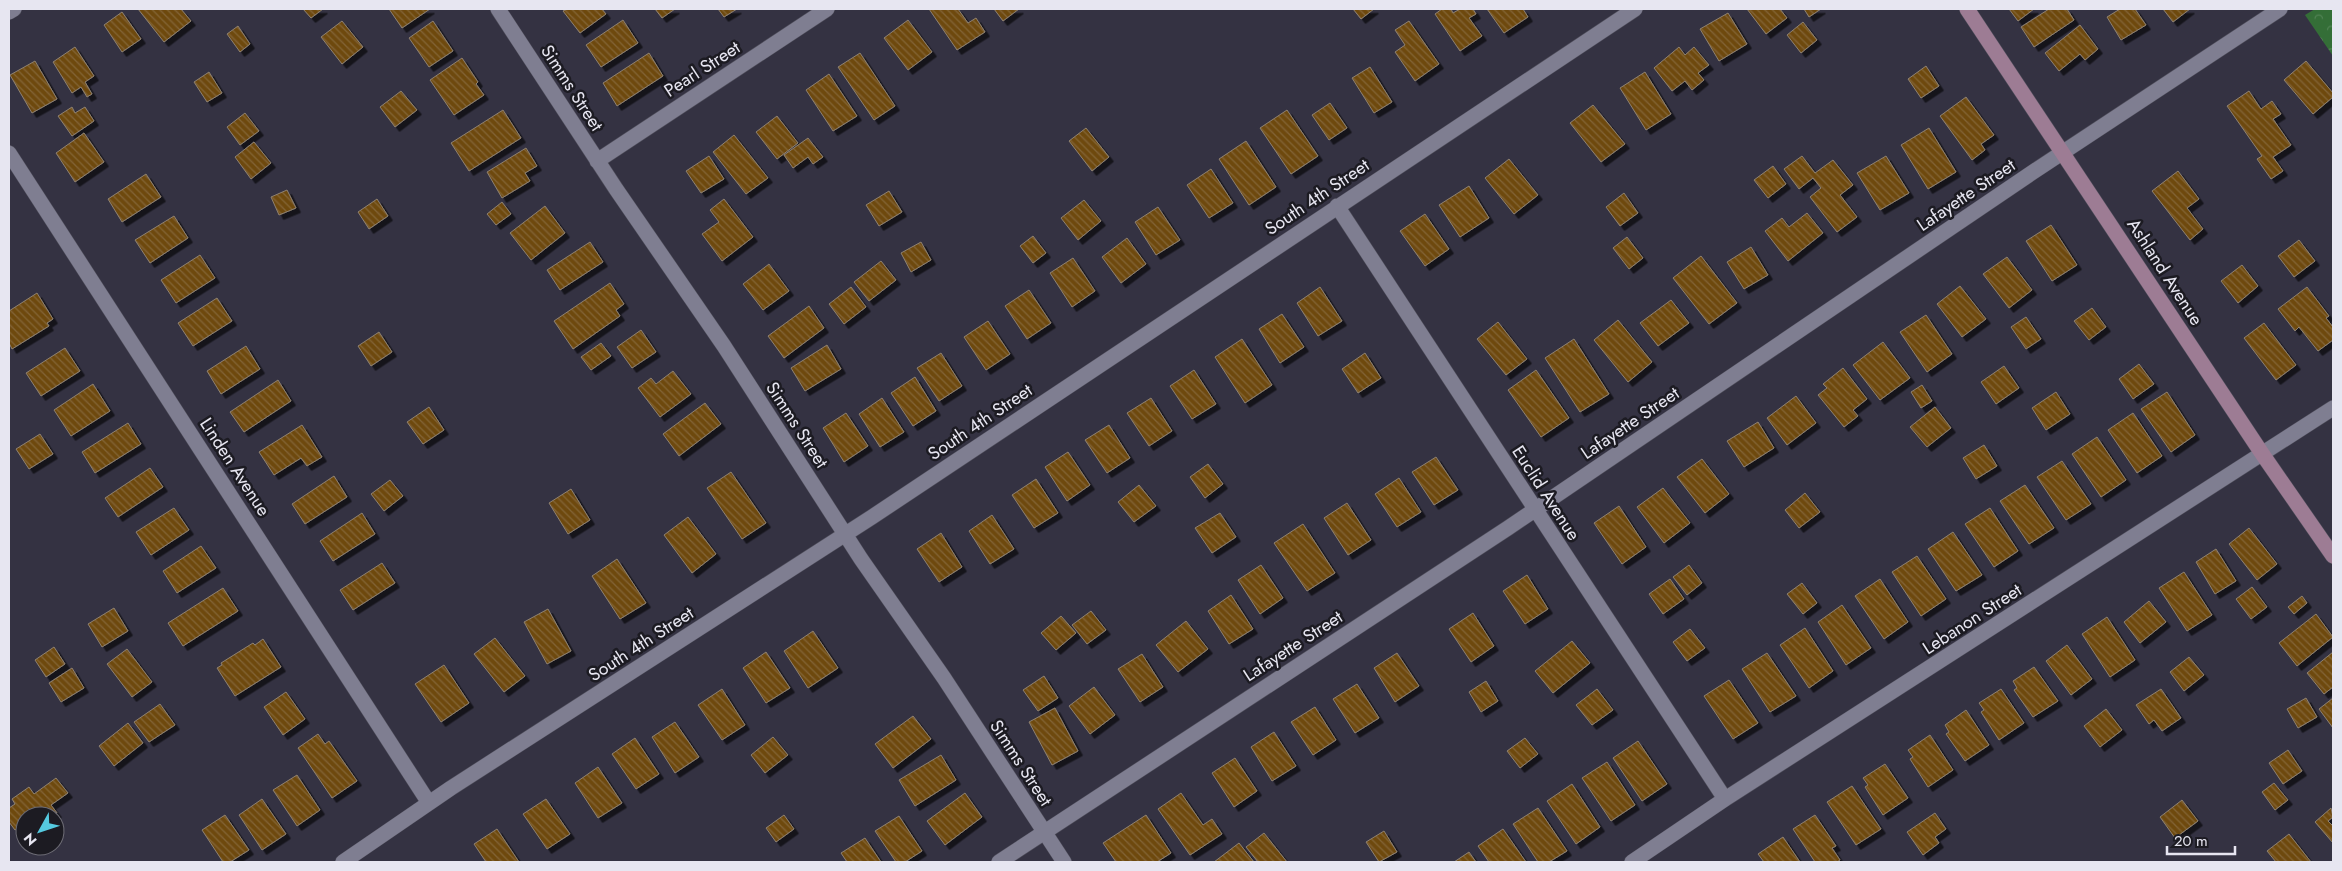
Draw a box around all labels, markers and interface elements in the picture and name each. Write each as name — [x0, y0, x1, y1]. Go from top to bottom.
street label: Pearl Street — [659, 34, 746, 103]
street label: Simms Street — [534, 40, 610, 137]
street label: South 4th Street — [1260, 152, 1375, 242]
street label: Lafayette Street — [1912, 152, 2021, 238]
street label: Ashland Avenue — [2121, 214, 2209, 330]
street label: Simms Street — [759, 377, 835, 474]
street label: South 4th Street — [923, 377, 1038, 467]
street label: Lafayette Street — [1576, 380, 1685, 466]
street label: Linden Avenue — [193, 413, 277, 521]
street label: Euclid Avenue — [1506, 440, 1586, 546]
street label: Lebanon Street — [1917, 577, 2027, 661]
street label: South 4th Street — [583, 600, 699, 688]
street label: Lafayette Street — [1238, 604, 1348, 688]
street label: Simms Street — [983, 715, 1059, 812]
north arrow — [15, 806, 65, 856]
scale bar — [2167, 824, 2234, 856]
text: N — [19, 829, 41, 850]
text: 20 m — [2174, 830, 2208, 852]

